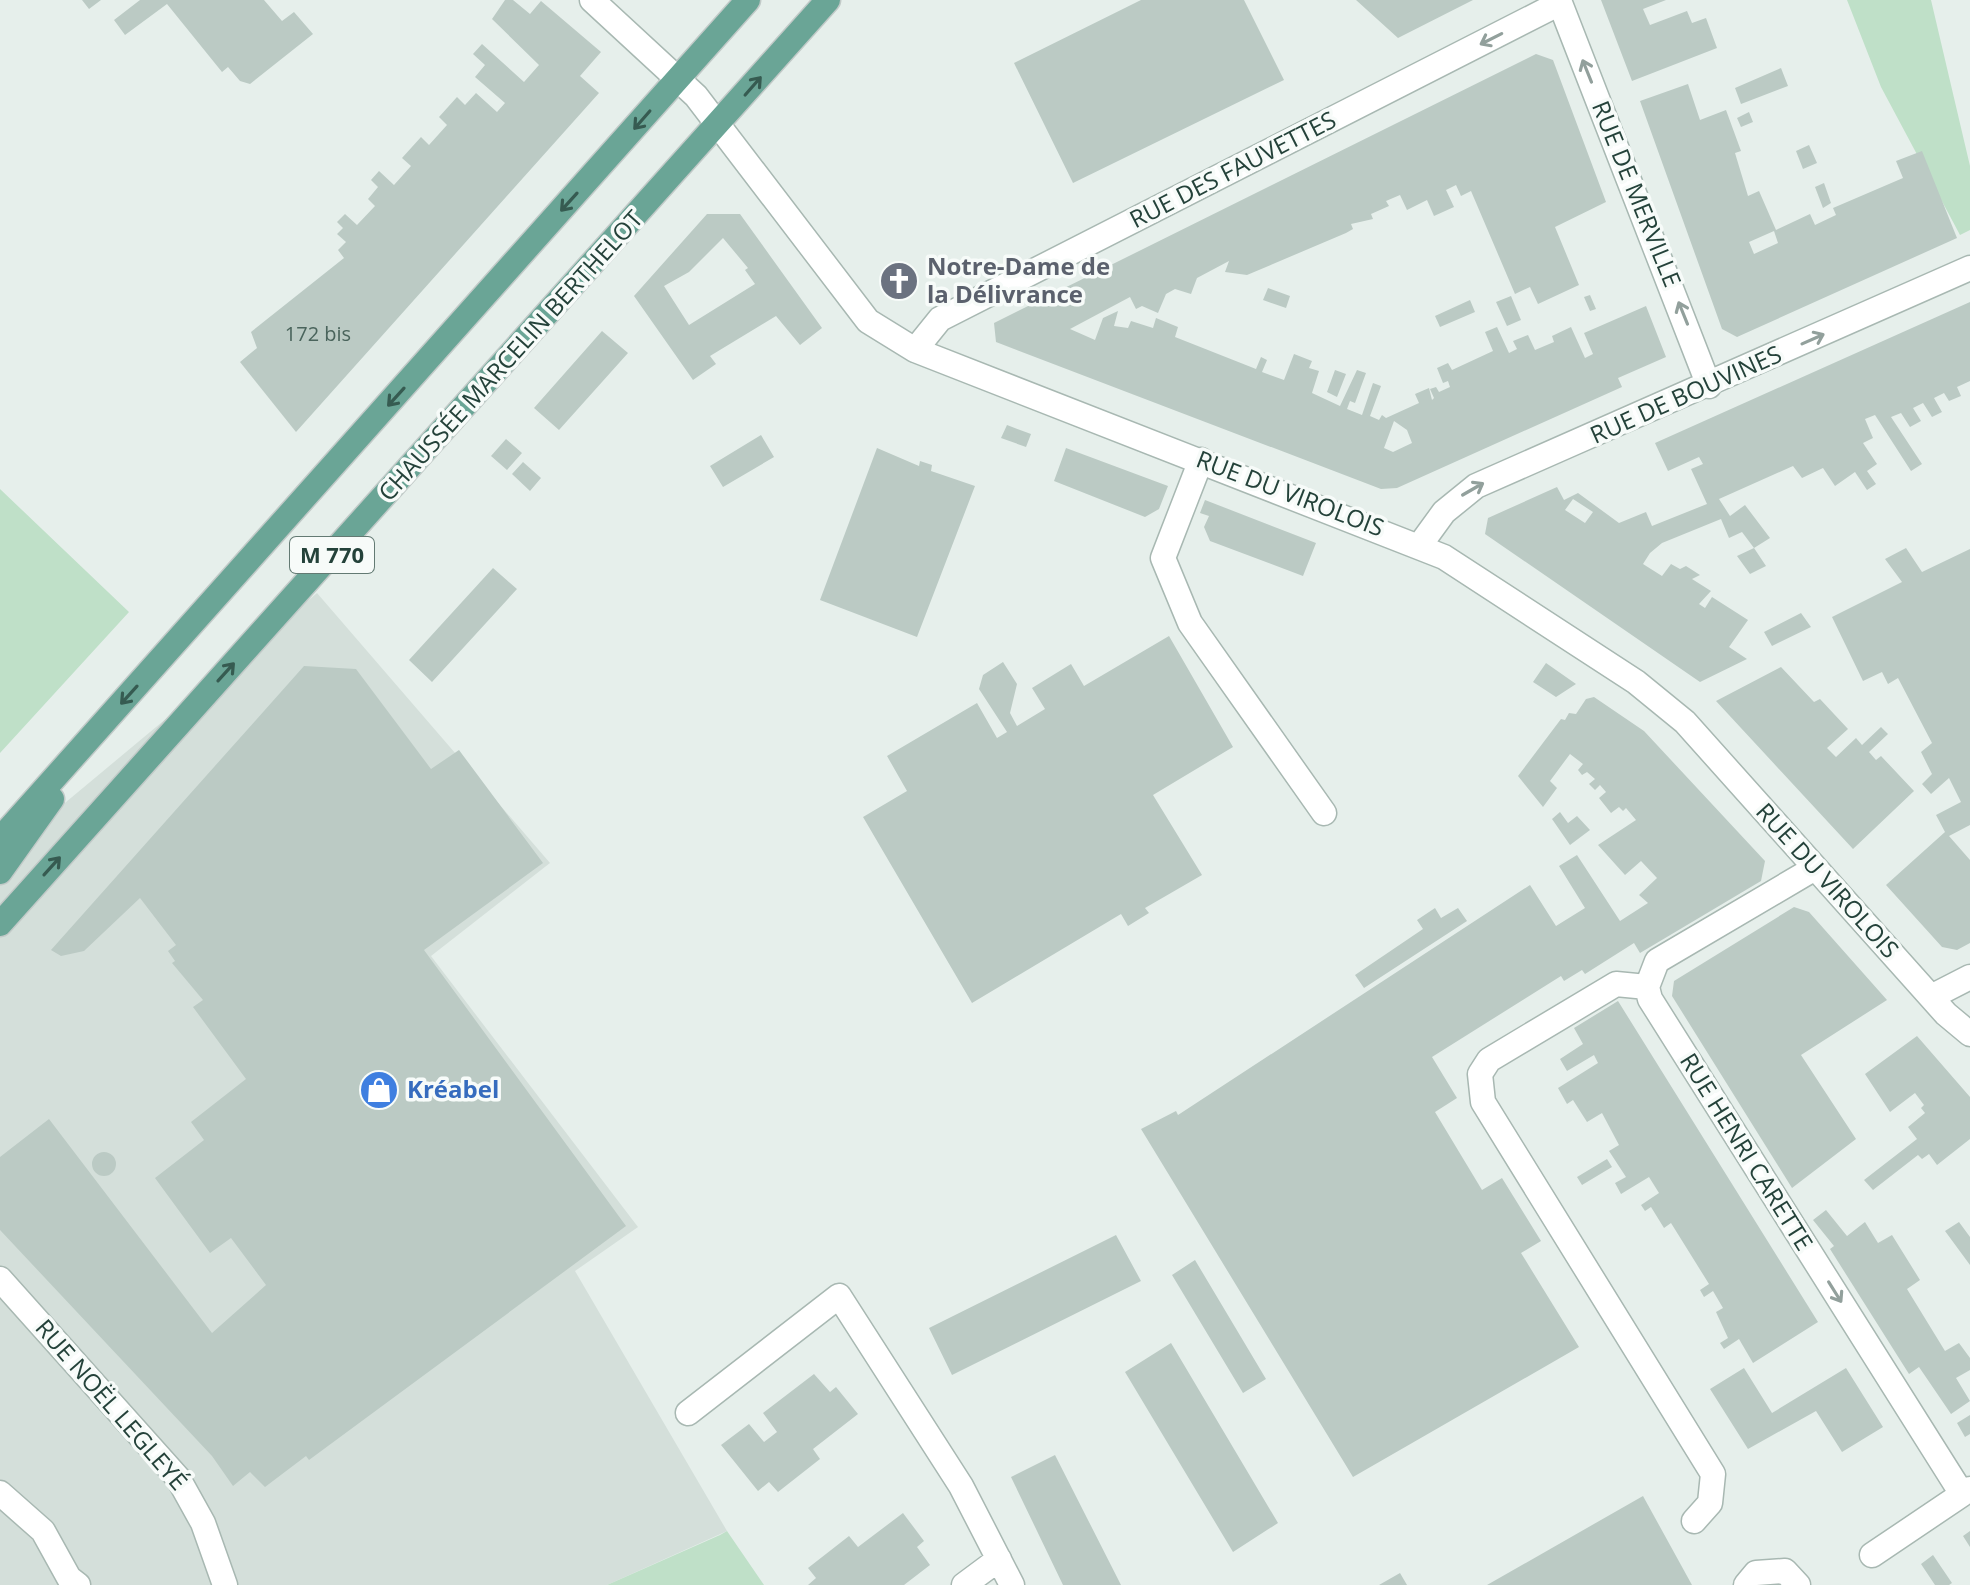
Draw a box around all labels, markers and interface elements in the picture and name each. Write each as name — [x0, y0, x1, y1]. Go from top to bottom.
one-way arrow — [1479, 31, 1503, 47]
one-way arrow — [1579, 59, 1593, 84]
one-way arrow — [743, 76, 761, 97]
street label: RUE DE MERVILLE — [1585, 95, 1690, 291]
street label: RUE DES FAUVETTES — [1123, 102, 1341, 235]
one-way arrow — [633, 109, 651, 129]
one-way arrow — [560, 192, 578, 212]
street label: CHAUSSÉE MARCELIN BERTHELOT — [370, 203, 649, 507]
place label: Notre-Dame de la Délivrance — [927, 249, 1110, 310]
church icon: Notre-Dame de la Délivrance — [878, 260, 920, 302]
one-way arrow — [1675, 301, 1689, 326]
house number: 172 bis — [285, 320, 351, 347]
one-way arrow — [1801, 331, 1825, 346]
street label: RUE DE BOUVINES — [1585, 337, 1786, 451]
one-way arrow — [387, 386, 405, 406]
street label: RUE DU VIROLOIS — [1192, 442, 1389, 544]
one-way arrow — [1461, 481, 1484, 497]
road number: M 770 — [290, 537, 374, 573]
one-way arrow — [217, 663, 235, 683]
one-way arrow — [120, 684, 138, 704]
street label: RUE DU VIROLOIS — [1749, 795, 1907, 965]
one-way arrow — [43, 856, 61, 876]
street label: RUE HENRI CARETTE — [1673, 1046, 1821, 1256]
shop icon: Kréabel — [358, 1069, 400, 1111]
place label: Kréabel — [407, 1072, 499, 1105]
one-way arrow — [1826, 1280, 1843, 1302]
street label: RUE NOËL LEGLEYÉ — [29, 1311, 196, 1497]

